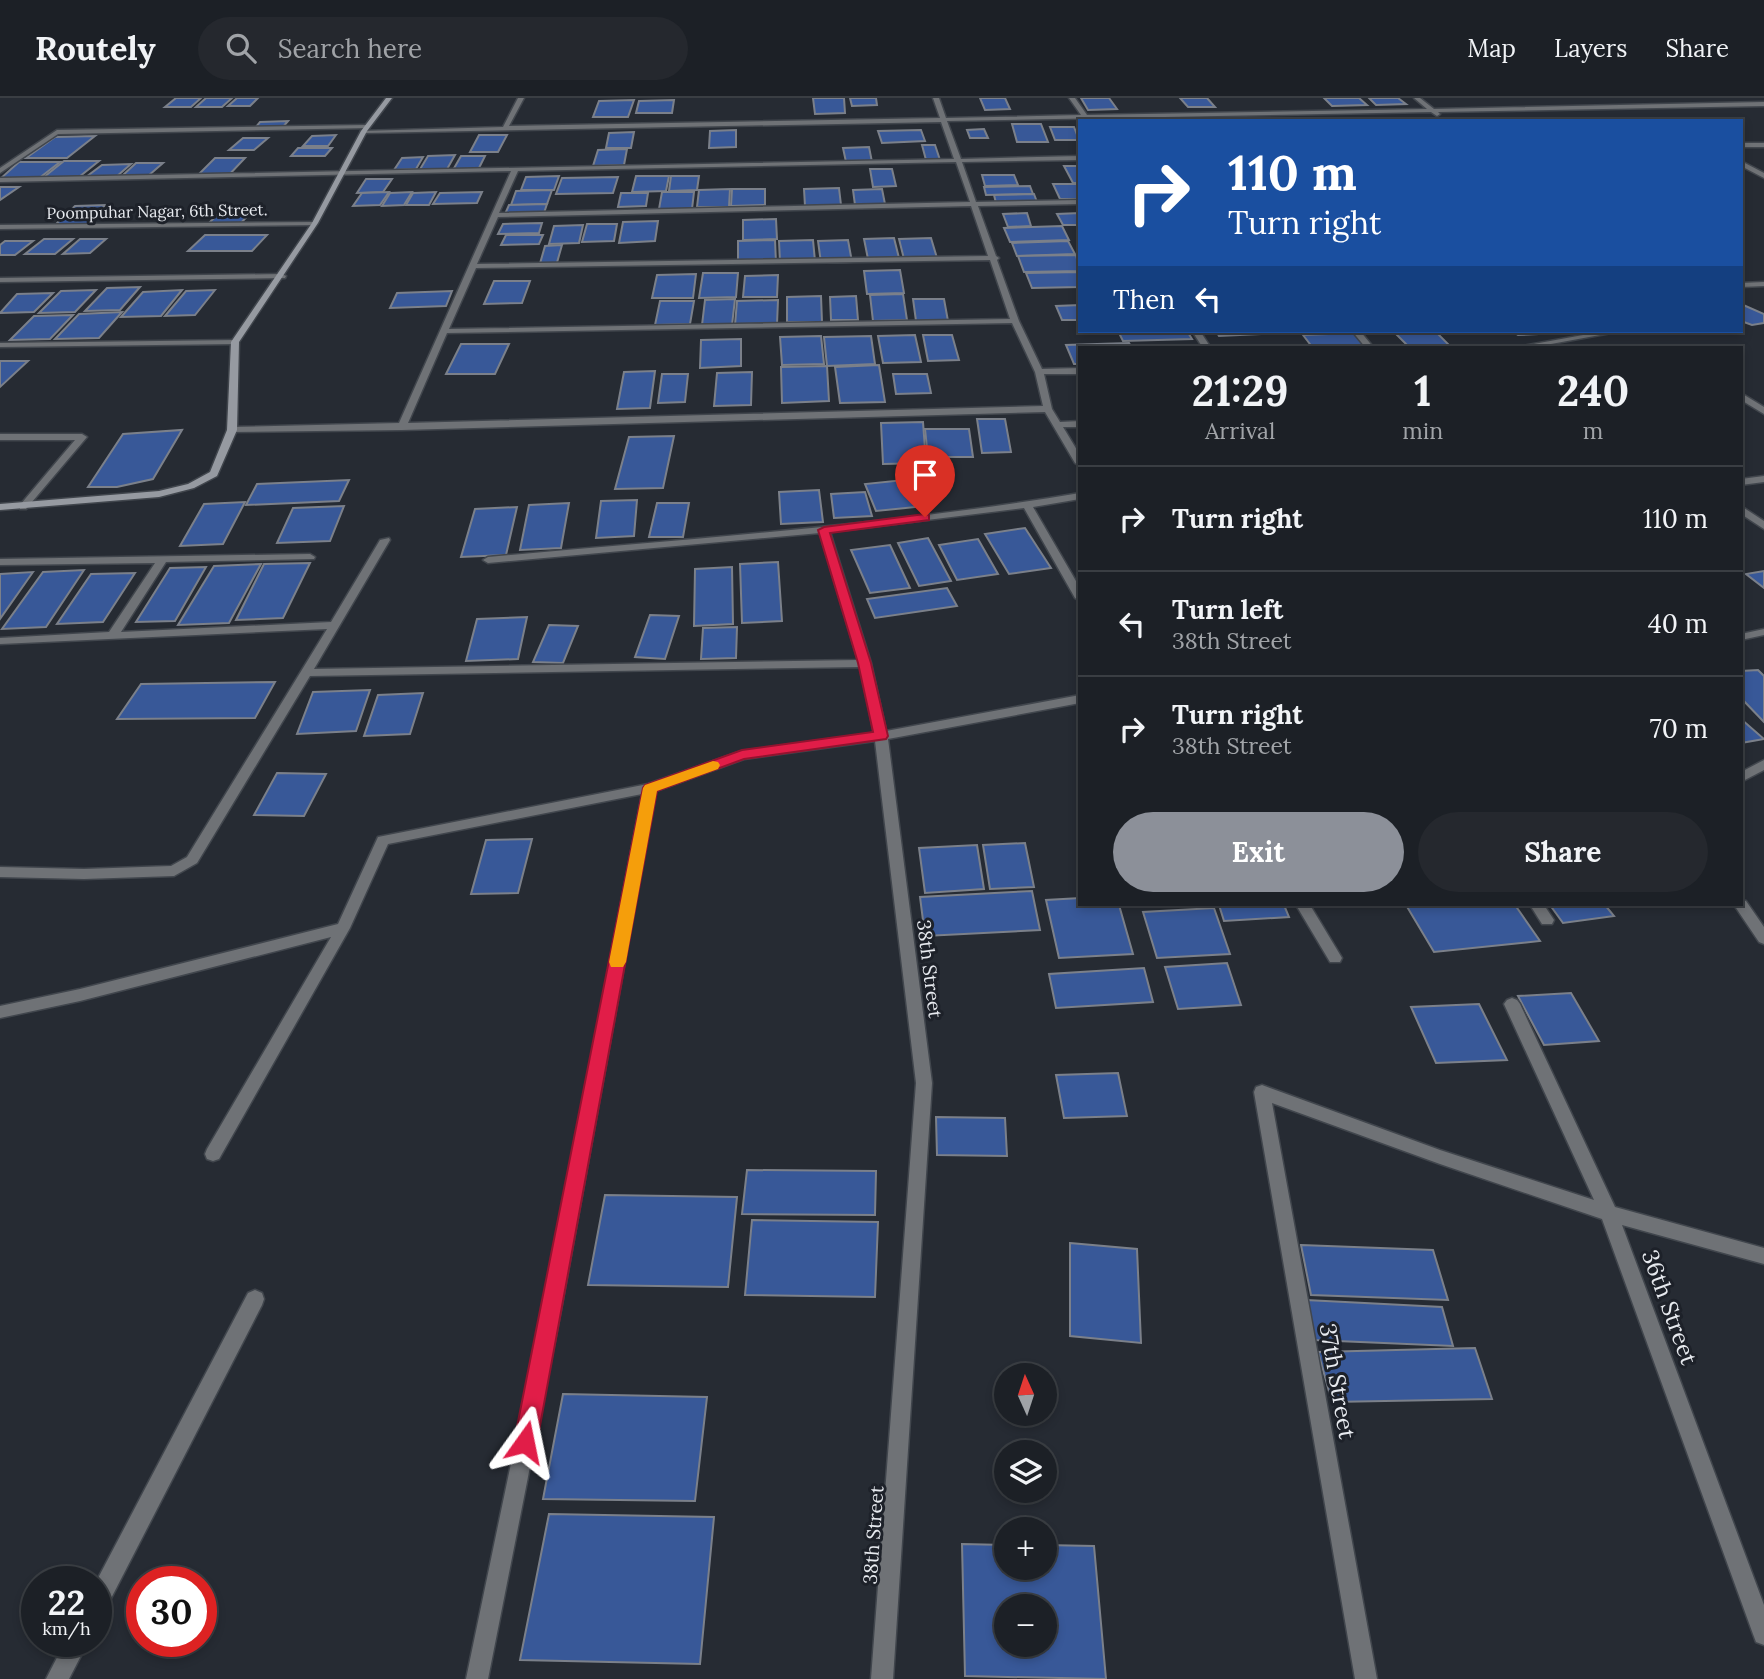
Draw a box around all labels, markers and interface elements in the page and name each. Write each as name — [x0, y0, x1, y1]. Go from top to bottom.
search box — [198, 17, 688, 80]
text: Routely — [35, 27, 156, 69]
icon: search — [222, 29, 260, 67]
text: Search here — [278, 32, 422, 65]
text: Map — [1467, 33, 1516, 64]
text: Layers — [1554, 33, 1627, 64]
text: Share — [1665, 33, 1729, 64]
text: 110 m — [1228, 141, 1357, 203]
icon: right — [1113, 147, 1204, 238]
street label: Poompuhar Nagar, 6th Street. — [46, 199, 268, 223]
text: Turn right — [1228, 202, 1381, 243]
icon: left — [1189, 280, 1227, 318]
text: Then — [1113, 283, 1175, 316]
text: 21:29 — [1192, 364, 1288, 418]
text: 1 — [1414, 364, 1431, 418]
text: 240 — [1557, 364, 1629, 418]
text: Arrival — [1205, 416, 1275, 445]
text: min — [1402, 416, 1443, 445]
text: m — [1583, 416, 1603, 445]
pin — [895, 445, 955, 517]
icon: arrive — [906, 456, 944, 494]
icon: right — [1113, 500, 1151, 538]
text: Turn right — [1172, 502, 1303, 535]
text: 110 m — [1643, 502, 1708, 535]
text: Turn left — [1172, 593, 1283, 626]
icon: left — [1113, 605, 1151, 643]
text: 40 m — [1648, 607, 1708, 640]
text: 38th Street — [1172, 626, 1292, 655]
text: Turn right — [1172, 698, 1303, 731]
icon: right — [1113, 710, 1151, 748]
text: 70 m — [1650, 712, 1708, 745]
text: 38th Street — [1172, 731, 1292, 760]
button: Exit — [1113, 812, 1404, 892]
button: Share — [1418, 812, 1708, 892]
street label: 38th Street — [912, 918, 948, 1020]
street label: 36th Street — [1636, 1246, 1704, 1368]
street label: 37th Street — [1314, 1321, 1362, 1441]
north arrow — [994, 1363, 1057, 1426]
map controls — [994, 1363, 1057, 1657]
position arrow — [488, 1405, 562, 1479]
button: layers — [994, 1440, 1057, 1503]
street label: 38th Street — [858, 1484, 888, 1585]
button: + — [994, 1517, 1057, 1580]
speed limit sign: 30 — [126, 1566, 217, 1657]
text: 22 — [48, 1580, 85, 1625]
button: − — [994, 1594, 1057, 1657]
text: km/h — [42, 1617, 91, 1640]

